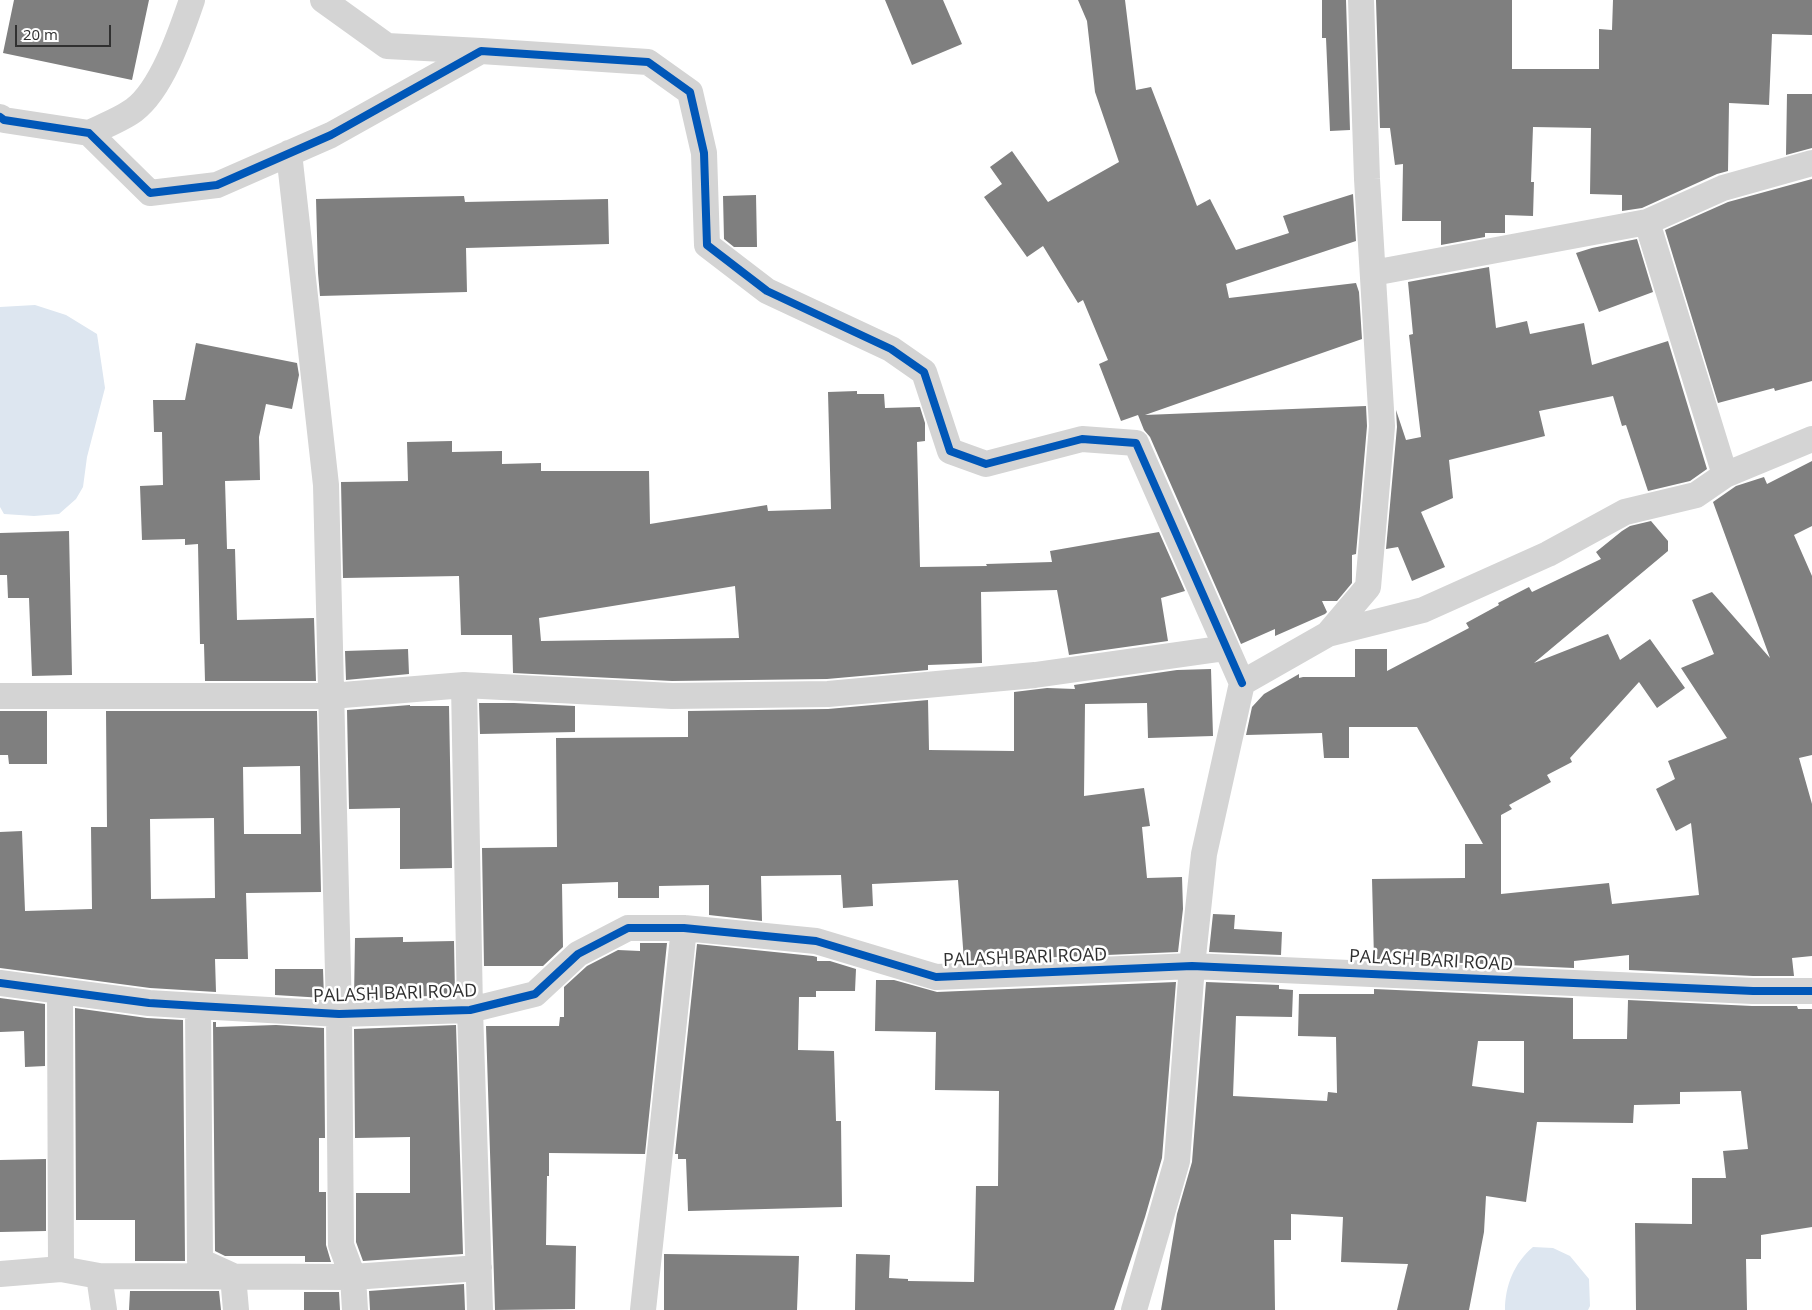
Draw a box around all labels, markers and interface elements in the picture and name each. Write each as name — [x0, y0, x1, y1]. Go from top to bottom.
scale bar — [18, 15, 114, 47]
text: 20 m — [23, 24, 58, 44]
street label: PALASH BARI ROAD — [943, 944, 1107, 972]
street label: PALASH BARI ROAD — [1348, 946, 1514, 976]
street label: PALASH BARI ROAD — [313, 980, 477, 1008]

